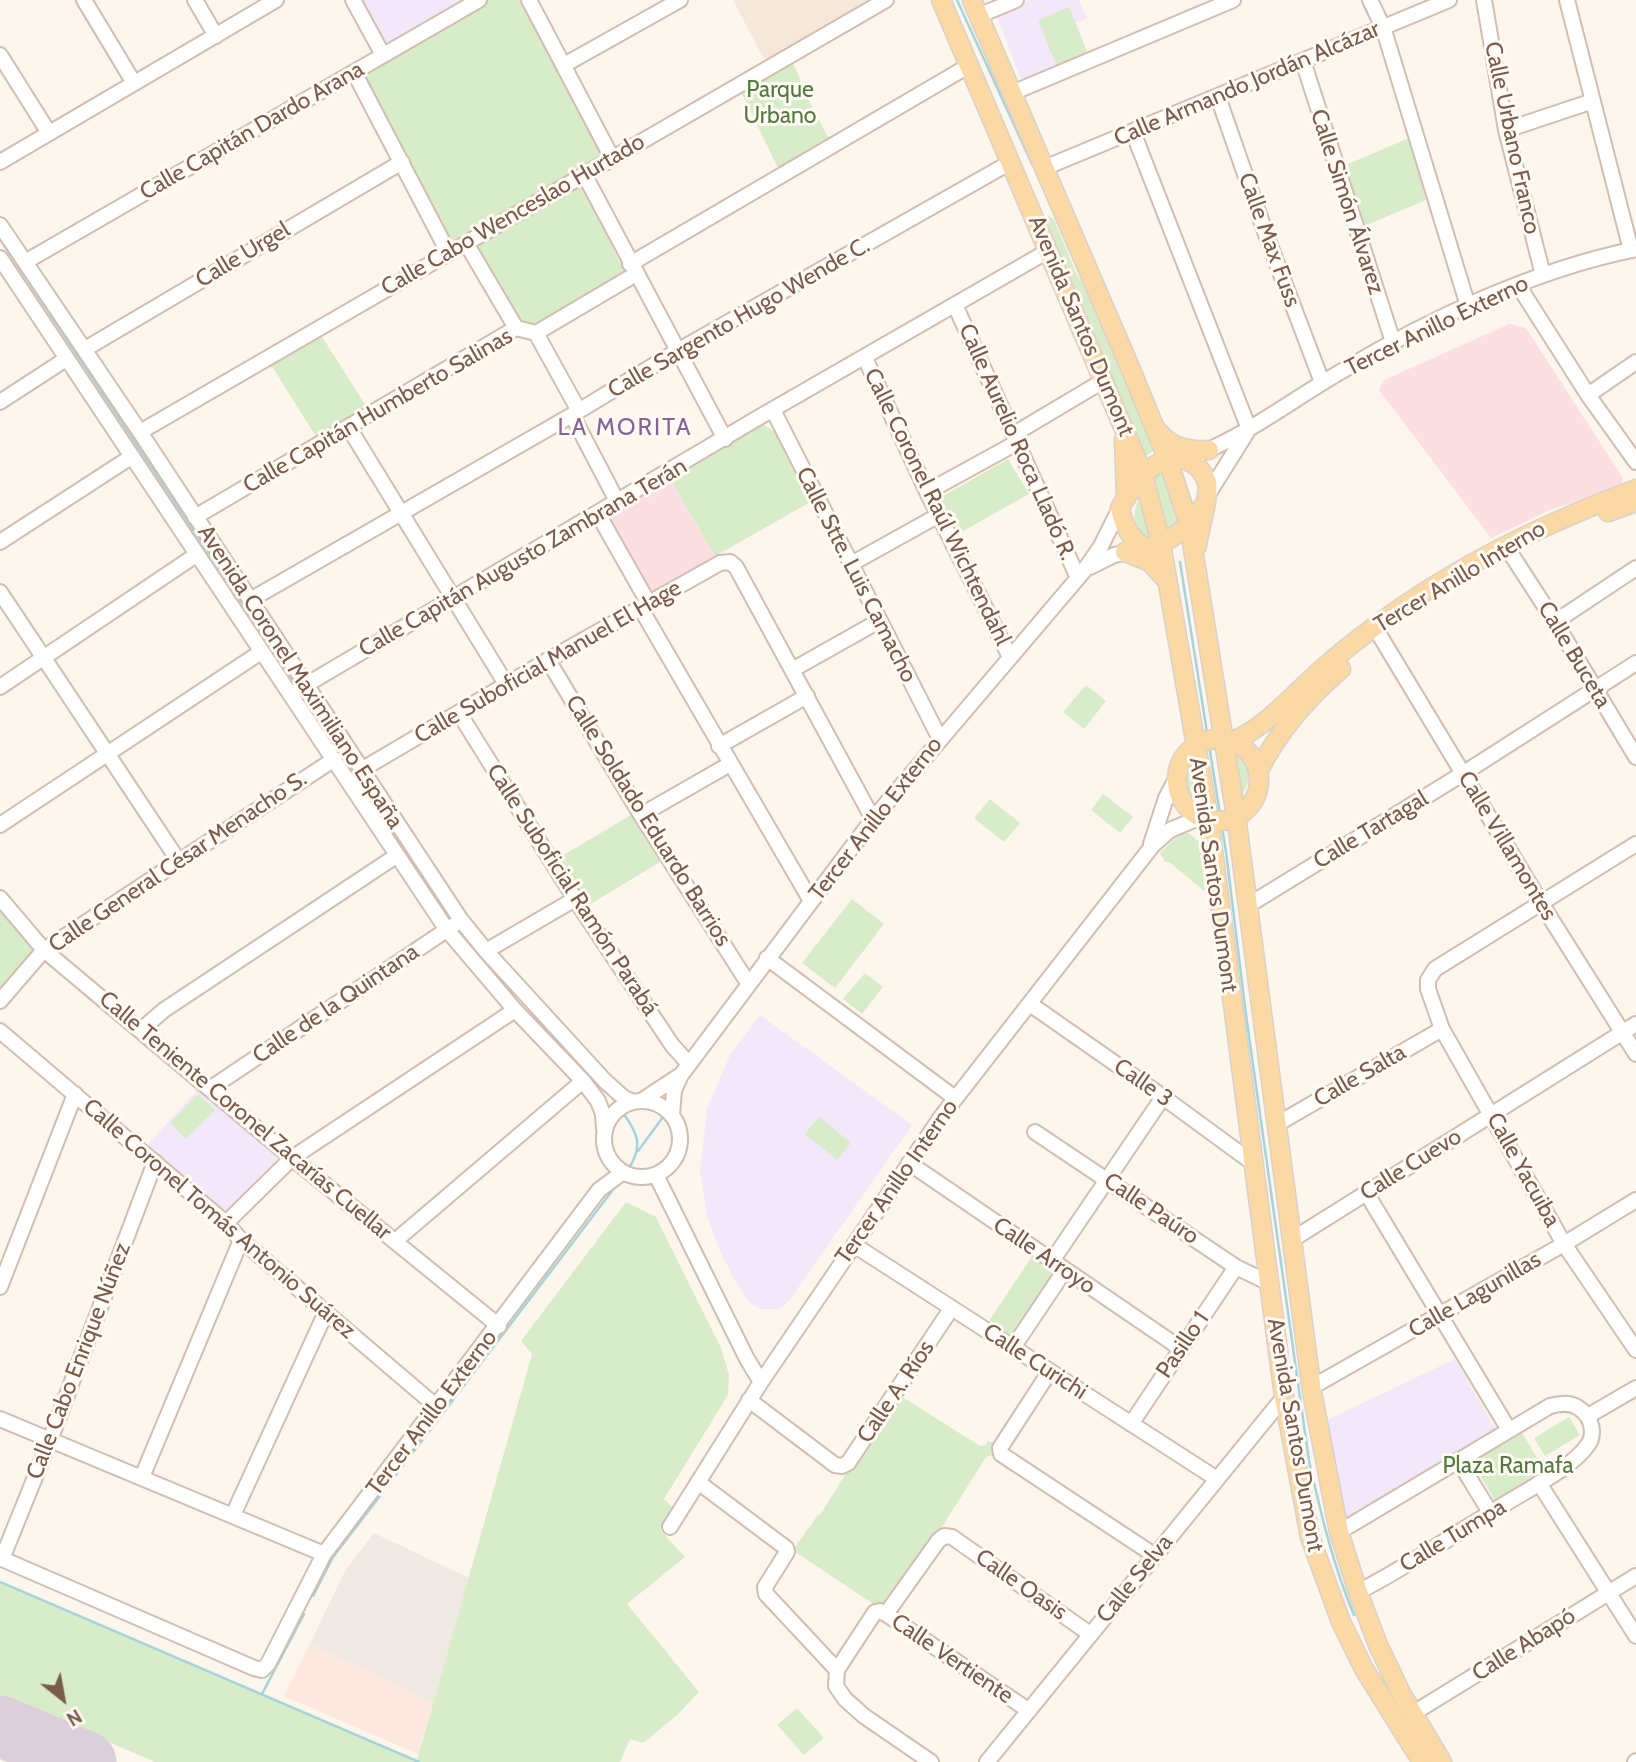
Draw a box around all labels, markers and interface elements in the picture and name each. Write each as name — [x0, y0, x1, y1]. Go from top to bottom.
street label: Calle Armando Jordán Alcázar — [1110, 15, 1384, 153]
street label: Calle Urbano Franco — [1478, 39, 1546, 237]
street label: Calle Capitán Dardo Arana — [135, 56, 369, 206]
park label: Parque Urbano — [744, 76, 816, 130]
street label: Calle Simón Álvarez — [1304, 106, 1390, 298]
street label: Calle Cabo Wenceslao Hurtado — [376, 128, 650, 302]
street label: Calle Max Fuss — [1232, 169, 1306, 311]
street label: Avenida Santos Dumont — [1022, 212, 1140, 440]
street label: Calle Urgel — [191, 216, 295, 294]
street label: Calle Sargento Hugo Wende C. — [603, 232, 875, 404]
street label: Tercer Anillo Externo — [1341, 270, 1533, 382]
street label: Calle Aurelio Roca Lladó R. — [952, 320, 1082, 564]
street label: Calle Capitán Humberto Salinas — [238, 322, 518, 500]
street label: Calle Coronel Raúl Wichtendahl — [858, 364, 1016, 650]
district label: LA MORITA — [559, 414, 691, 442]
street label: Calle Capitán Augusto Zambrana Terán — [354, 453, 692, 663]
street label: Calle Stte. Luis Camacho — [790, 463, 922, 687]
street label: Tercer Anillo Interno — [1369, 515, 1551, 639]
street label: Avenida Coronel Maximiliano España — [191, 520, 409, 834]
street label: Calle Suboficial Manuel El Hage — [410, 574, 686, 750]
street label: Calle Buceta — [1531, 597, 1617, 713]
street label: Calle Soldado Eduardo Barrios — [559, 690, 737, 952]
street label: Tercer Anillo Externo — [804, 732, 948, 906]
street label: Avenida Santos Dumont — [1183, 756, 1243, 994]
street label: Calle Suboficial Ramón Parabá — [480, 759, 664, 1021]
street label: Calle General César Menacho S. — [44, 765, 312, 959]
street label: Calle Villamontes — [1452, 766, 1562, 926]
street label: Calle Tartagal — [1309, 785, 1433, 875]
street label: Calle de la Quintana — [248, 938, 424, 1070]
street label: Calle Teniente Coronel Zacarías Cuellar — [93, 986, 397, 1246]
street label: Calle Salta — [1309, 1039, 1411, 1113]
street label: Calle 3 — [1108, 1053, 1178, 1113]
street label: Calle Coronel Tomás Antonio Suárez — [77, 1093, 361, 1345]
street label: Tercer Anillo Interno — [830, 1094, 964, 1270]
street label: Calle Yacuiba — [1480, 1108, 1566, 1232]
street label: Calle Cuevo — [1355, 1123, 1467, 1207]
street label: Calle Paúro — [1098, 1167, 1204, 1251]
street label: Calle Arroyo — [987, 1212, 1101, 1300]
street label: Calle Cabo Enrique Núñez — [21, 1239, 137, 1483]
street label: Calle Lagunillas — [1404, 1246, 1546, 1344]
street label: Pasillo 1 — [1151, 1306, 1215, 1384]
street label: Avenida Santos Dumont — [1261, 1316, 1329, 1554]
street label: Calle Curichi — [978, 1318, 1092, 1406]
street label: Tercer Anillo Externo — [361, 1325, 503, 1501]
street label: Calle A. Ríos — [852, 1335, 940, 1449]
park label: Plaza Ramafa — [1443, 1452, 1573, 1480]
street label: Calle Tumpa — [1395, 1493, 1511, 1579]
street label: Calle Selva — [1091, 1529, 1179, 1629]
street label: Calle Oasis — [970, 1543, 1072, 1627]
street label: Calle Abapó — [1467, 1602, 1581, 1688]
street label: Calle Vertiente — [886, 1608, 1018, 1710]
north arrow — [28, 1664, 98, 1734]
text: N — [62, 1704, 86, 1731]

